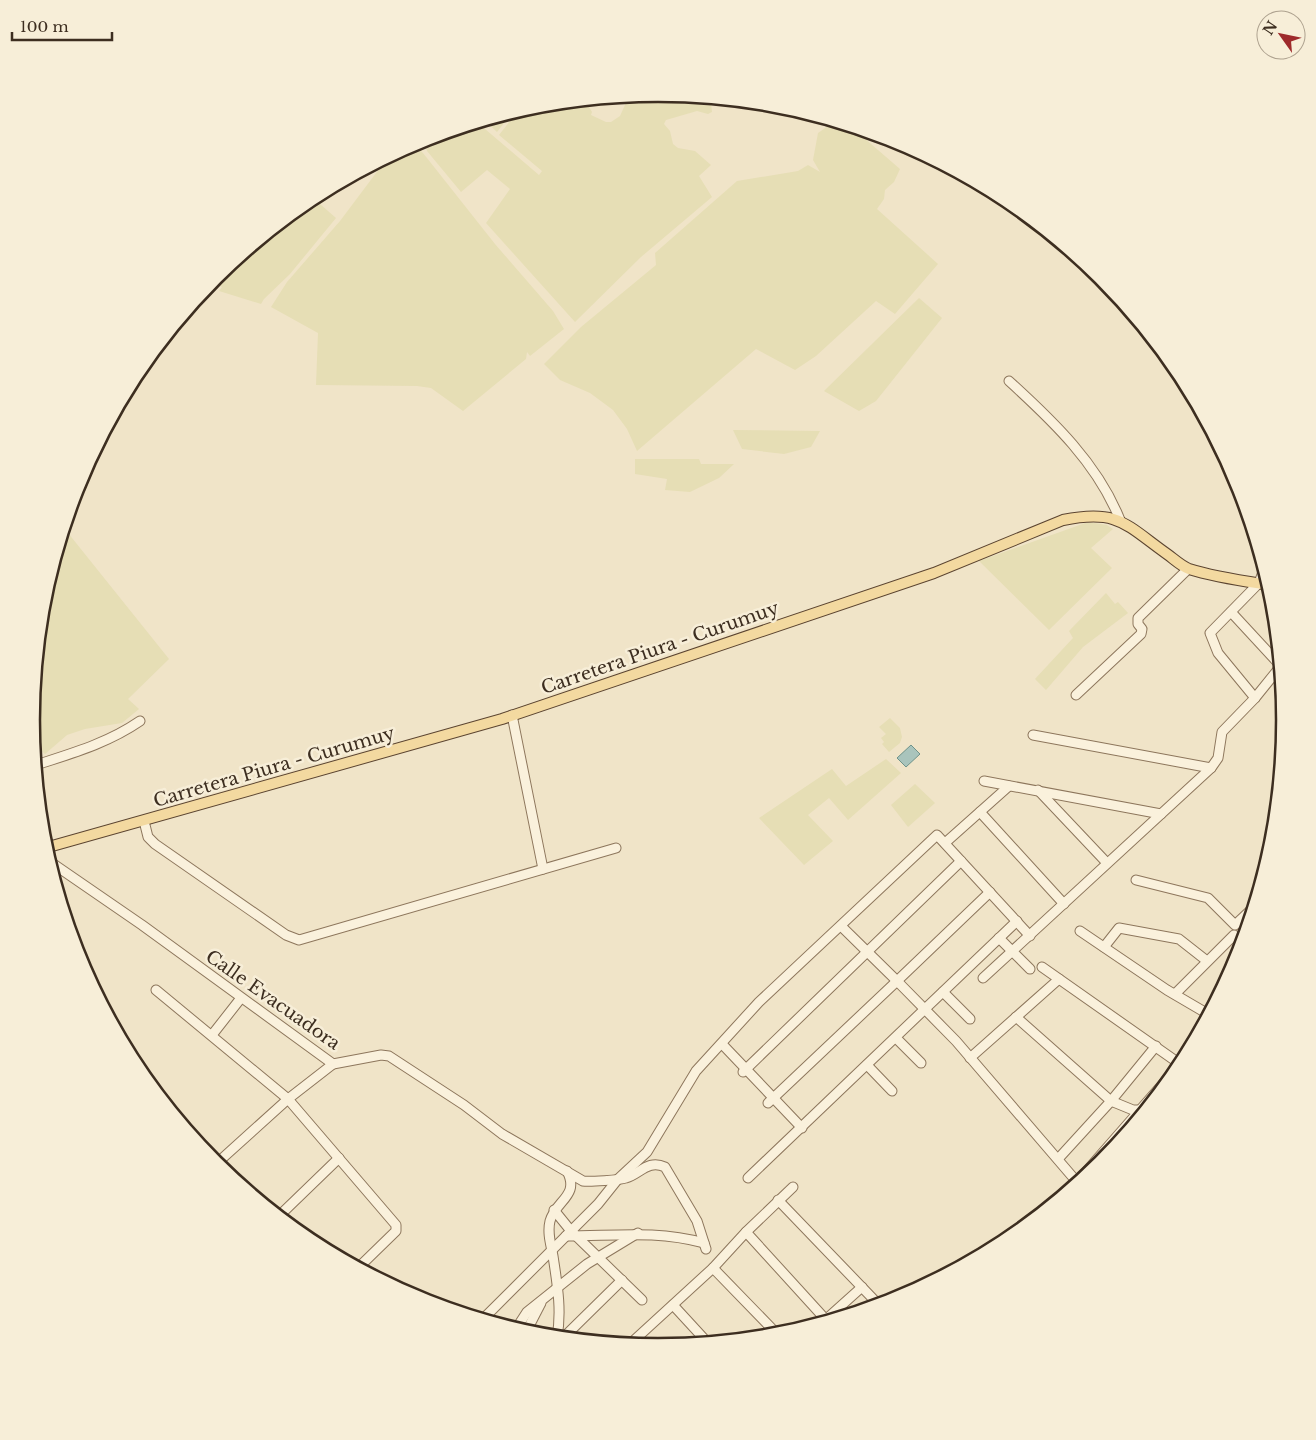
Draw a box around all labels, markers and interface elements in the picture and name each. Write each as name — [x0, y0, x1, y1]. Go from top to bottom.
scale bar — [12, 10, 112, 42]
north arrow — [1256, 10, 1306, 60]
text: 100 m — [20, 17, 69, 36]
text: N — [1259, 17, 1281, 38]
street label: Carretera Piura - Curumuy — [538, 597, 782, 699]
street label: Carretera Piura - Curumuy — [151, 722, 398, 812]
street label: Calle Evacuadora — [201, 945, 345, 1055]

